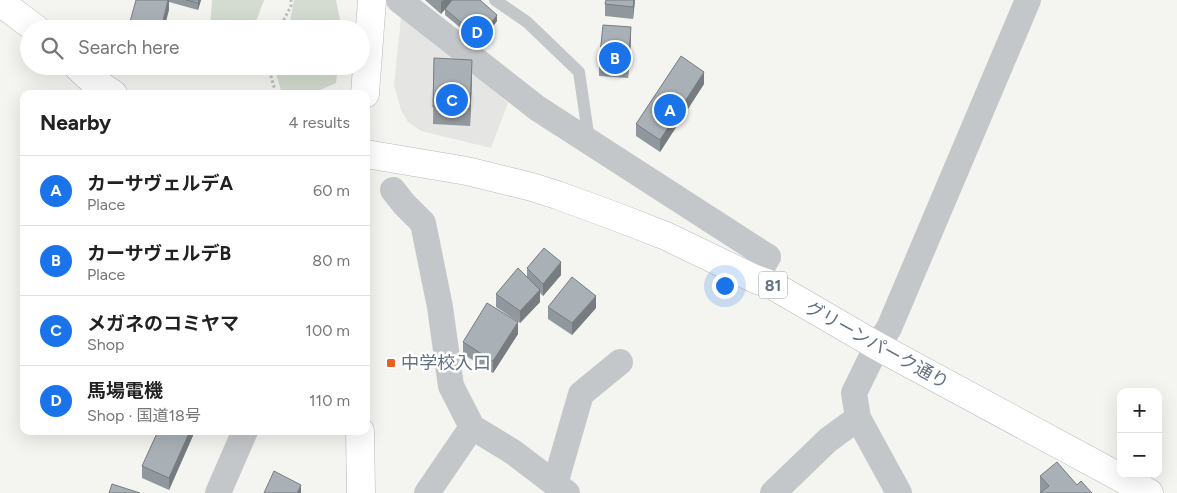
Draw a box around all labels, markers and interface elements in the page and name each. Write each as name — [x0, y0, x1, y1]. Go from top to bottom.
pin: D — [461, 13, 493, 51]
search box — [20, 20, 370, 75]
icon: search — [38, 34, 66, 62]
text: Search here — [78, 36, 180, 59]
pin: B — [599, 39, 631, 77]
pin: C — [436, 81, 468, 119]
pin: A — [654, 91, 686, 129]
text: Nearby — [40, 110, 111, 135]
text: 4 results — [289, 113, 350, 132]
text: カーサヴェルデA — [87, 172, 233, 195]
text: A — [50, 181, 62, 200]
text: 60 m — [313, 181, 350, 200]
text: Place — [87, 195, 125, 214]
text: カーサヴェルデB — [87, 242, 231, 265]
text: B — [51, 251, 61, 270]
text: 80 m — [312, 251, 350, 270]
text: Place — [87, 265, 125, 284]
road number: 81 — [759, 272, 787, 298]
your location — [712, 273, 738, 299]
street label: グリーンパーク通り — [801, 296, 953, 394]
text: メガネのコミヤマ — [87, 312, 239, 335]
text: C — [50, 321, 62, 340]
text: 100 m — [305, 321, 350, 340]
text: Shop — [87, 335, 125, 354]
place label: 中学校入口 — [401, 352, 491, 374]
marker: 中学校入口 — [385, 357, 397, 369]
text: 馬場電機 — [87, 379, 163, 402]
map controls — [1117, 388, 1162, 478]
button: + — [1117, 388, 1162, 433]
text: D — [50, 391, 62, 410]
text: 110 m — [309, 391, 350, 410]
text: Shop · 国道18号 — [87, 406, 201, 425]
button: − — [1117, 433, 1162, 478]

